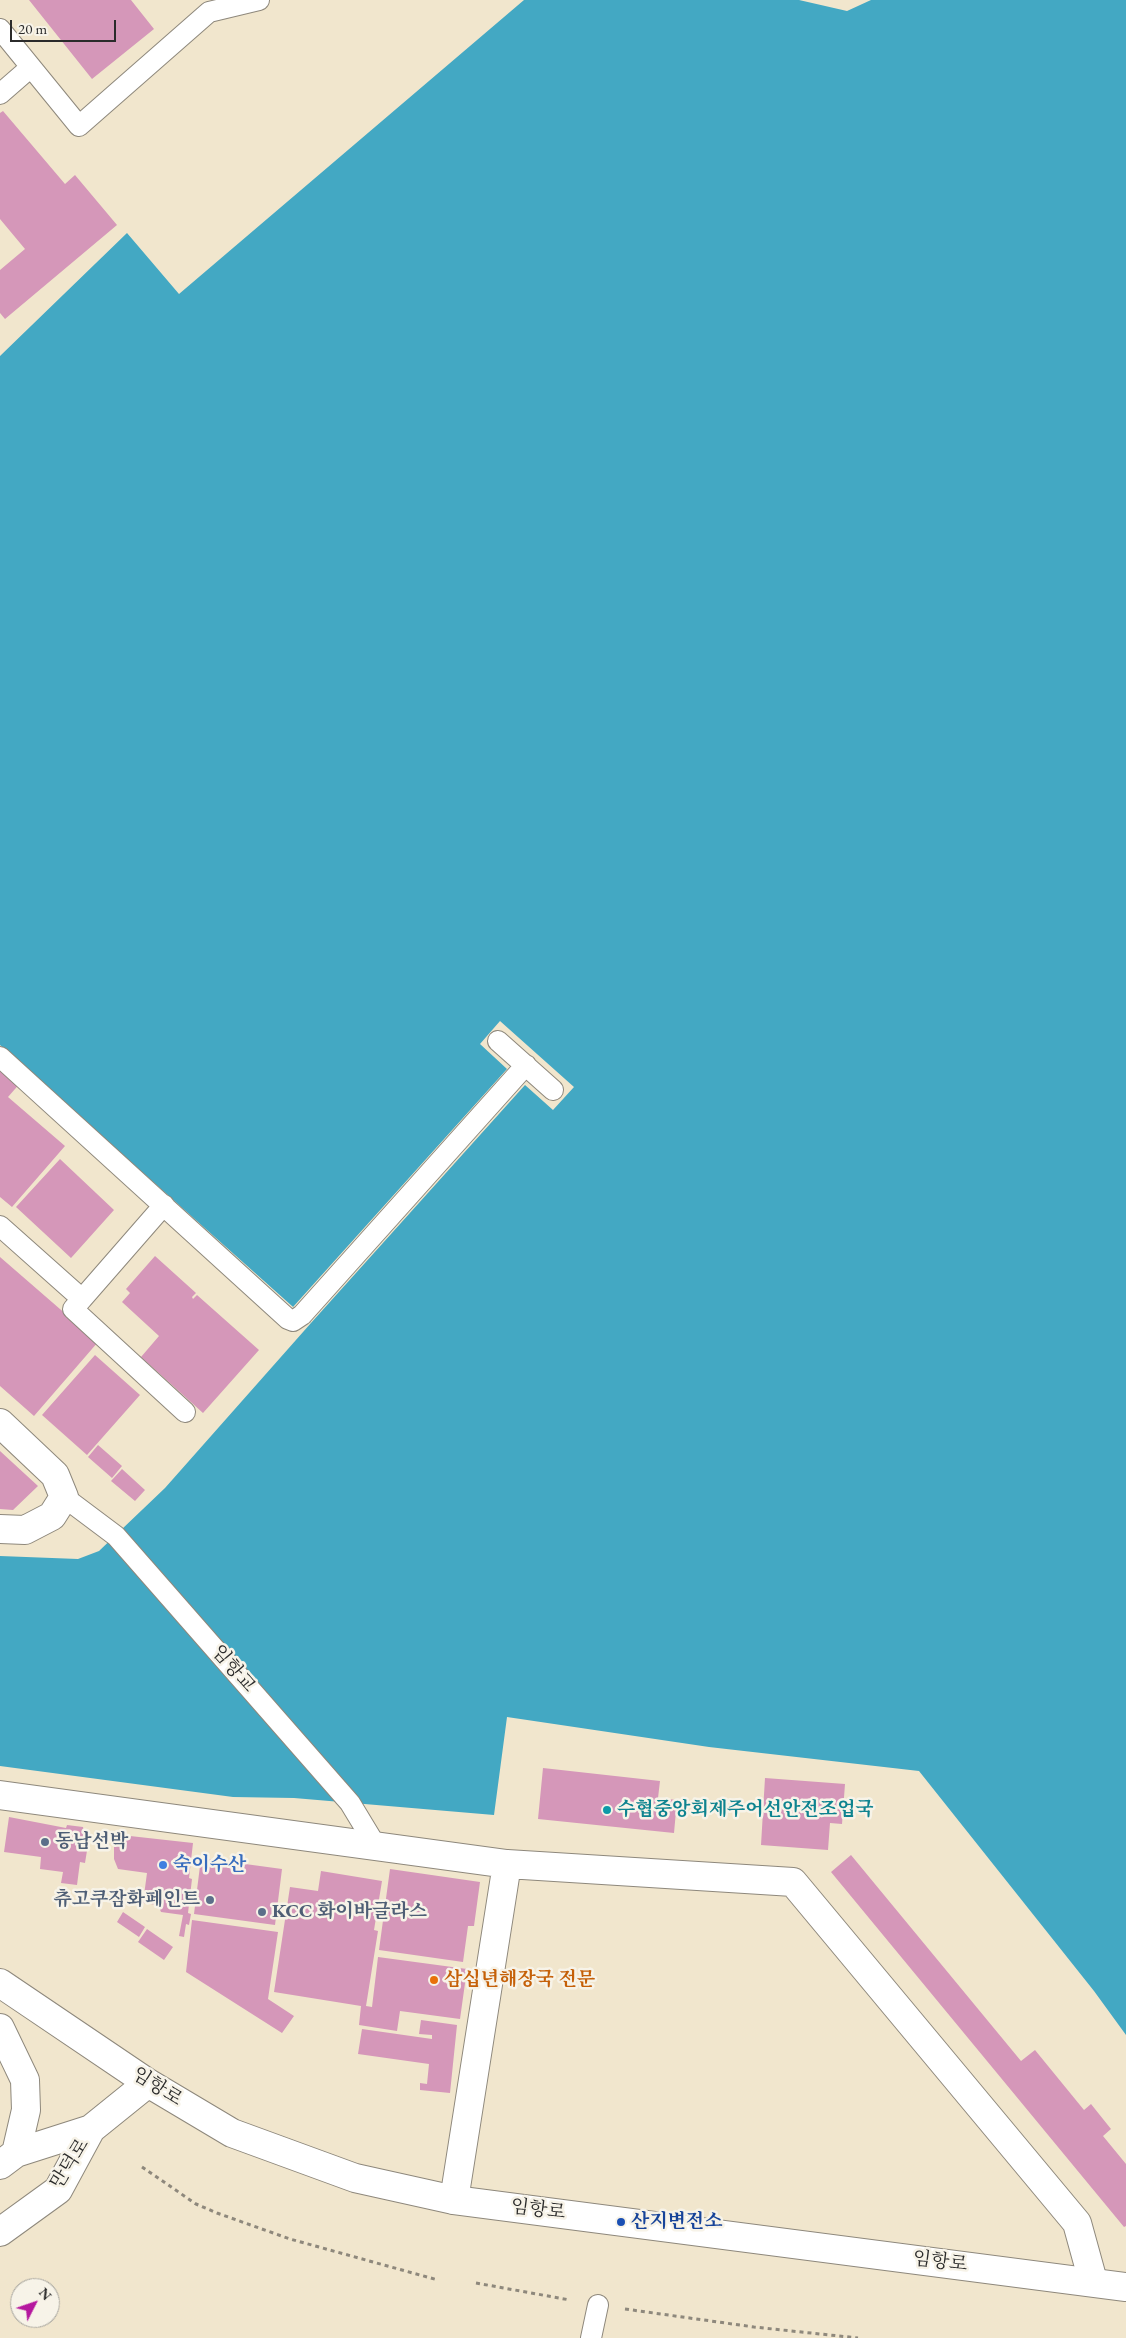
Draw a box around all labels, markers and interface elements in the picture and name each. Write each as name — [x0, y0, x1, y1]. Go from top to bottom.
scale bar — [12, 10, 119, 42]
text: 20 m — [18, 19, 47, 38]
street label: 임항교 — [206, 1641, 260, 1697]
place label: 수협중앙회제주어선안전조업국 — [617, 1799, 874, 1821]
marker: 수협중앙회제주어선안전조업국 — [601, 1804, 613, 1816]
place label: 동남선박 — [55, 1831, 128, 1853]
marker: 동남선박 — [39, 1836, 51, 1848]
place label: 숙이수산 — [173, 1854, 246, 1876]
marker: 숙이수산 — [157, 1859, 169, 1871]
place label: 츄고쿠잠화페인트 — [53, 1889, 200, 1911]
marker: 츄고쿠잠화페인트 — [204, 1894, 216, 1906]
place label: KCC 화이바글라스 — [272, 1901, 427, 1923]
marker: KCC 화이바글라스 — [256, 1906, 268, 1918]
place label: 삼십년해장국 전문 — [444, 1969, 595, 1991]
marker: 삼십년해장국 전문 — [428, 1974, 440, 1986]
street label: 임항로 — [128, 2063, 186, 2111]
street label: 만덕로 — [46, 2135, 94, 2193]
street label: 임항로 — [509, 2195, 567, 2225]
place label: 산지변전소 — [631, 2211, 723, 2233]
marker: 산지변전소 — [615, 2216, 627, 2228]
street label: 임항로 — [911, 2247, 969, 2277]
north arrow — [10, 2278, 60, 2328]
text: N — [35, 2284, 56, 2304]

